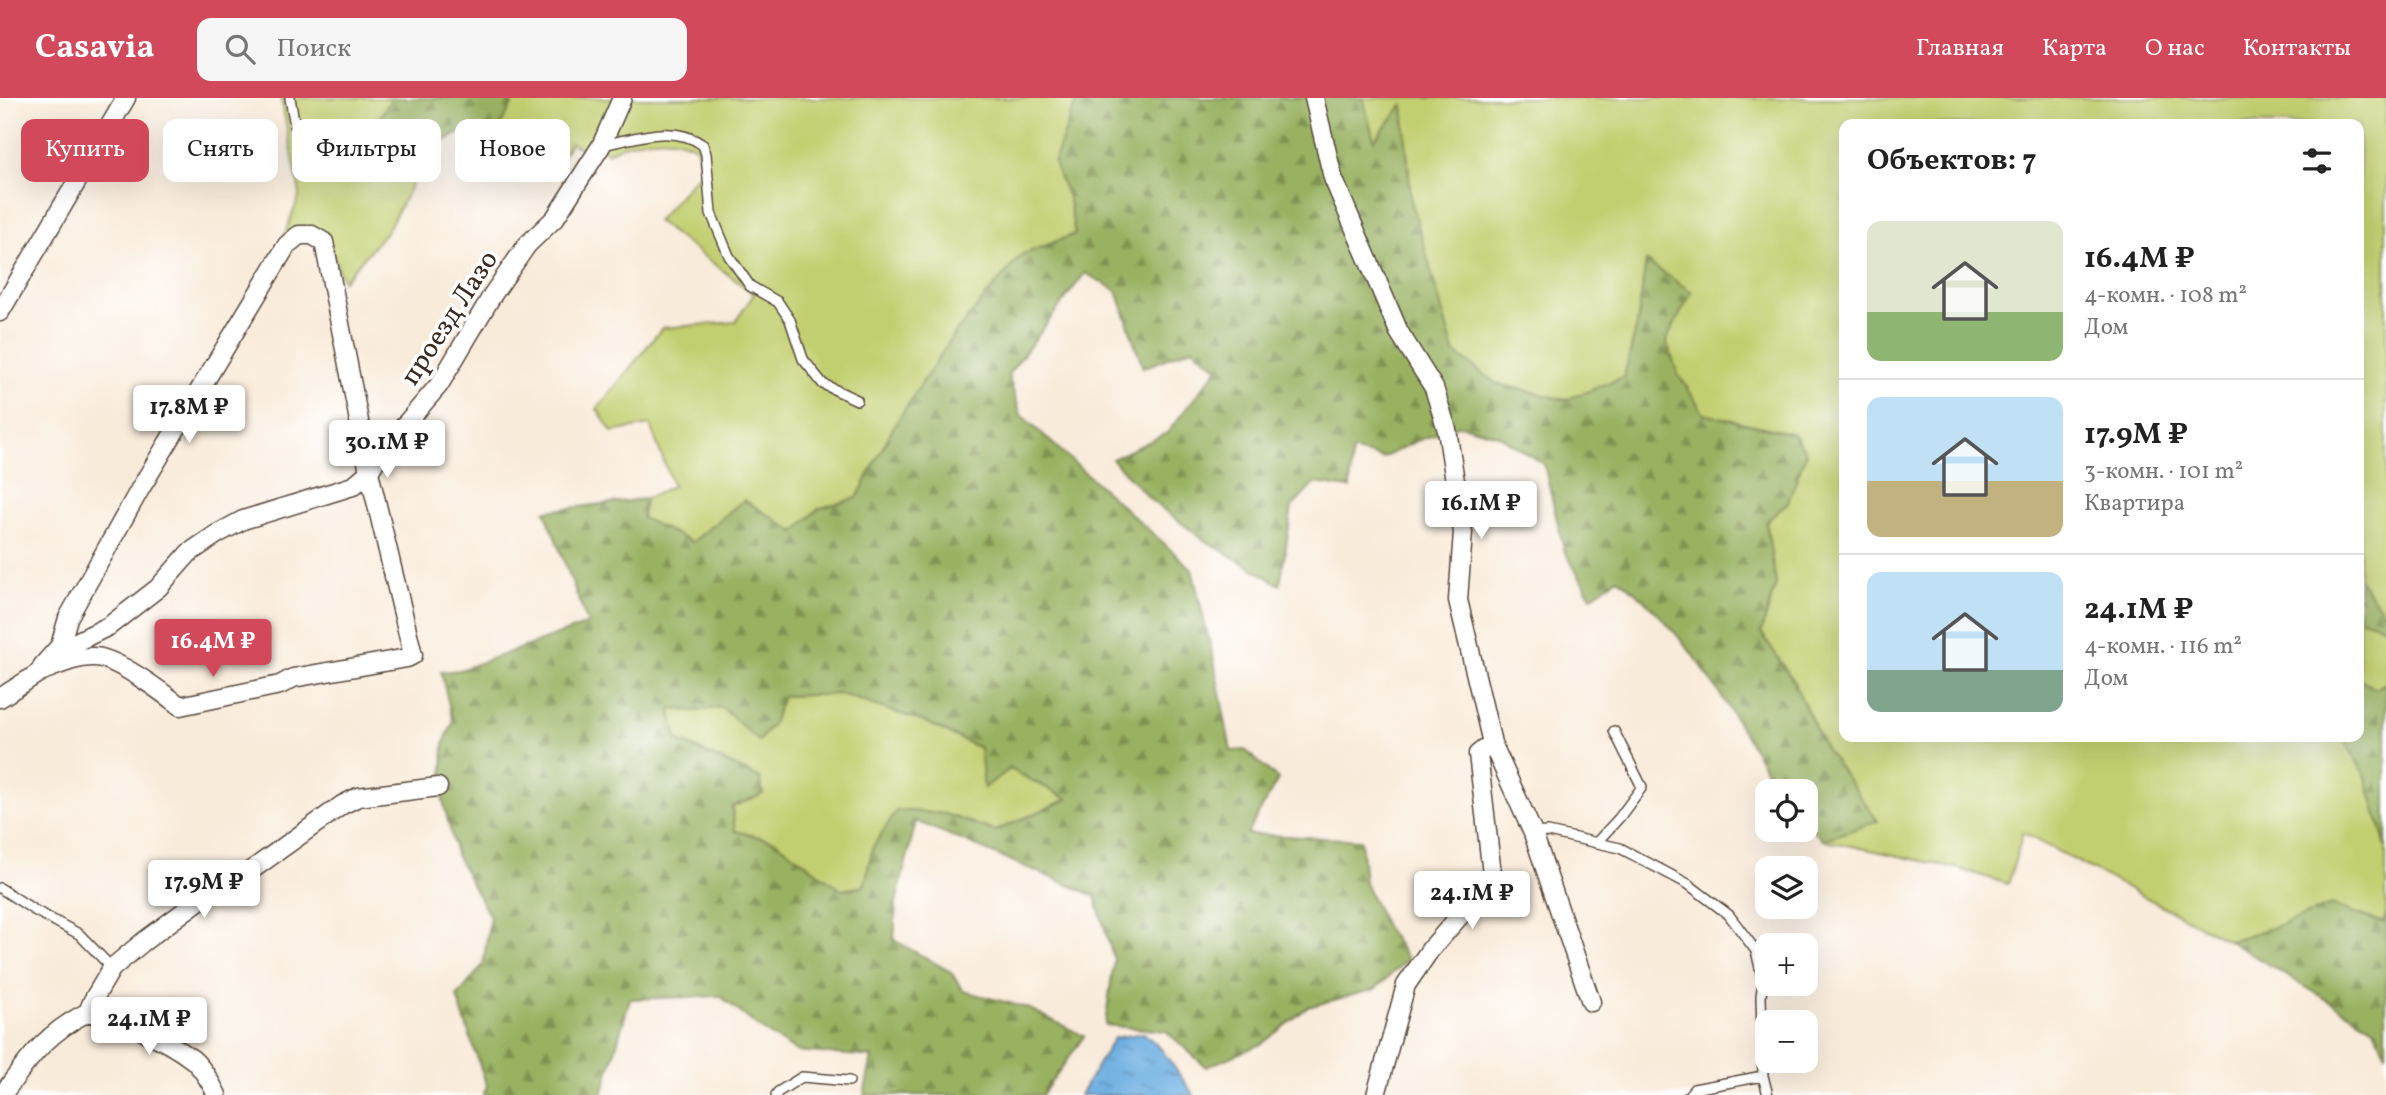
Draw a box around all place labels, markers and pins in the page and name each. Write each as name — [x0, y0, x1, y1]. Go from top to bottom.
pin: 17.8M ₽ — [124, 386, 254, 445]
pin: 30.1M ₽ — [322, 420, 452, 480]
pin: 16.1M ₽ — [1416, 482, 1546, 541]
pin: 16.4M ₽ — [148, 620, 278, 679]
pin: 17.9M ₽ — [139, 860, 269, 920]
pin: 24.1M ₽ — [1407, 872, 1537, 931]
pin: 24.1M ₽ — [84, 998, 214, 1057]

